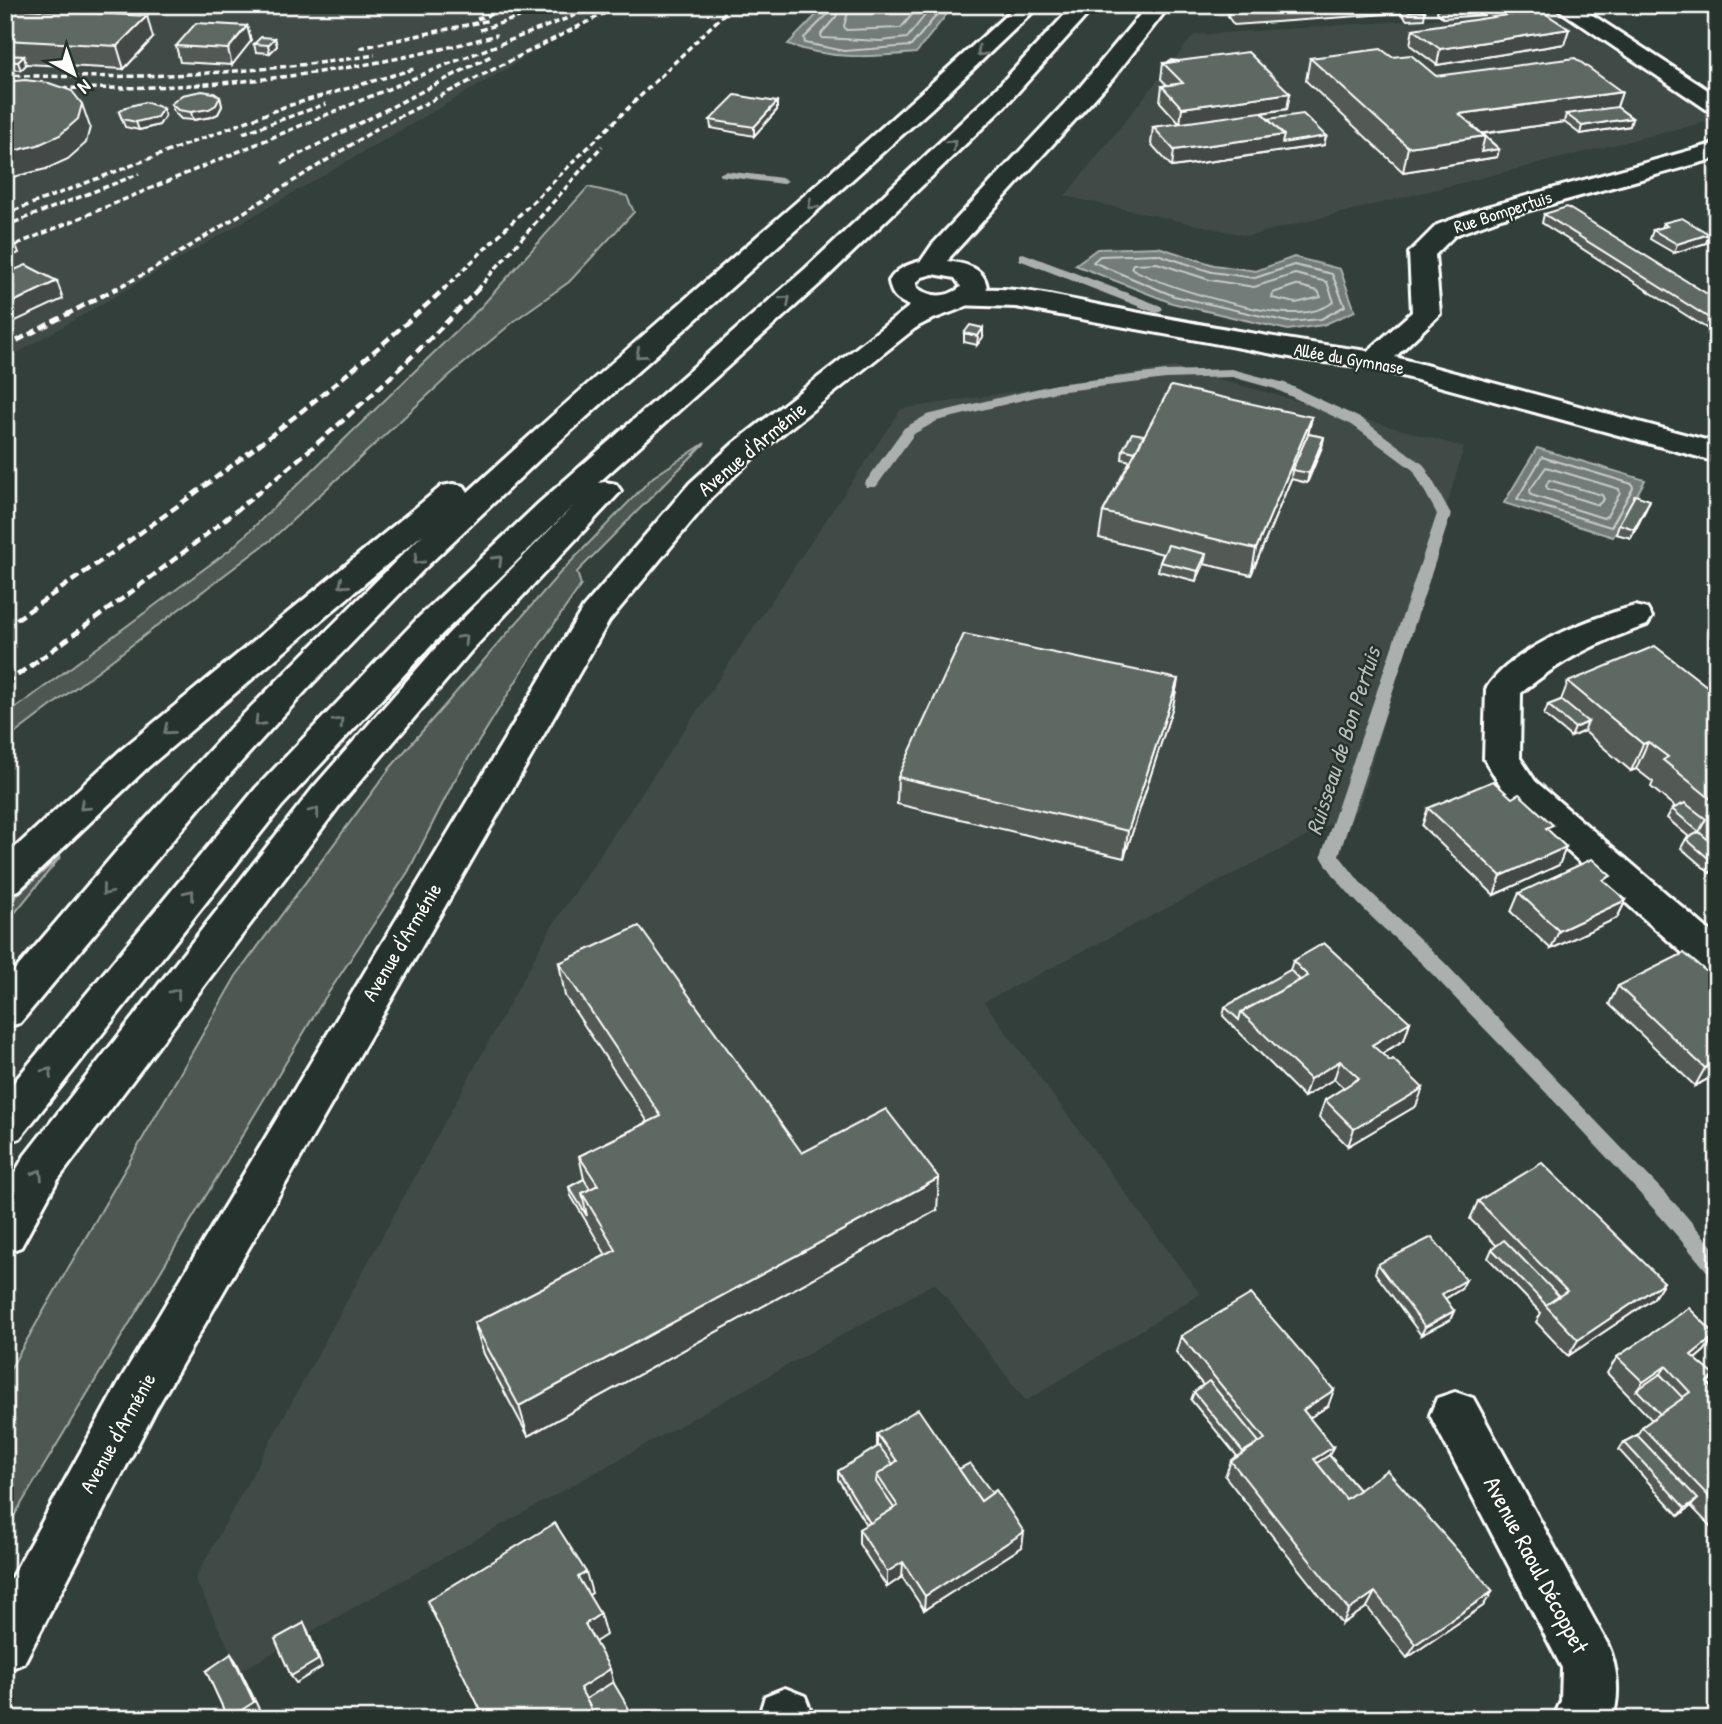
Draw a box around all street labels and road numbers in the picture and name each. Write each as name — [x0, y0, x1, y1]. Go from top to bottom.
street label: Rue Bompertuis — [1451, 184, 1555, 239]
street label: Allée du Gymnase — [1292, 337, 1406, 380]
street label: Avenue d'Arménie — [691, 395, 812, 503]
street label: Avenue d'Arménie — [355, 877, 448, 1006]
street label: Avenue d'Arménie — [73, 1367, 163, 1498]
street label: Avenue Raoul Décoppet — [1477, 1470, 1597, 1659]

